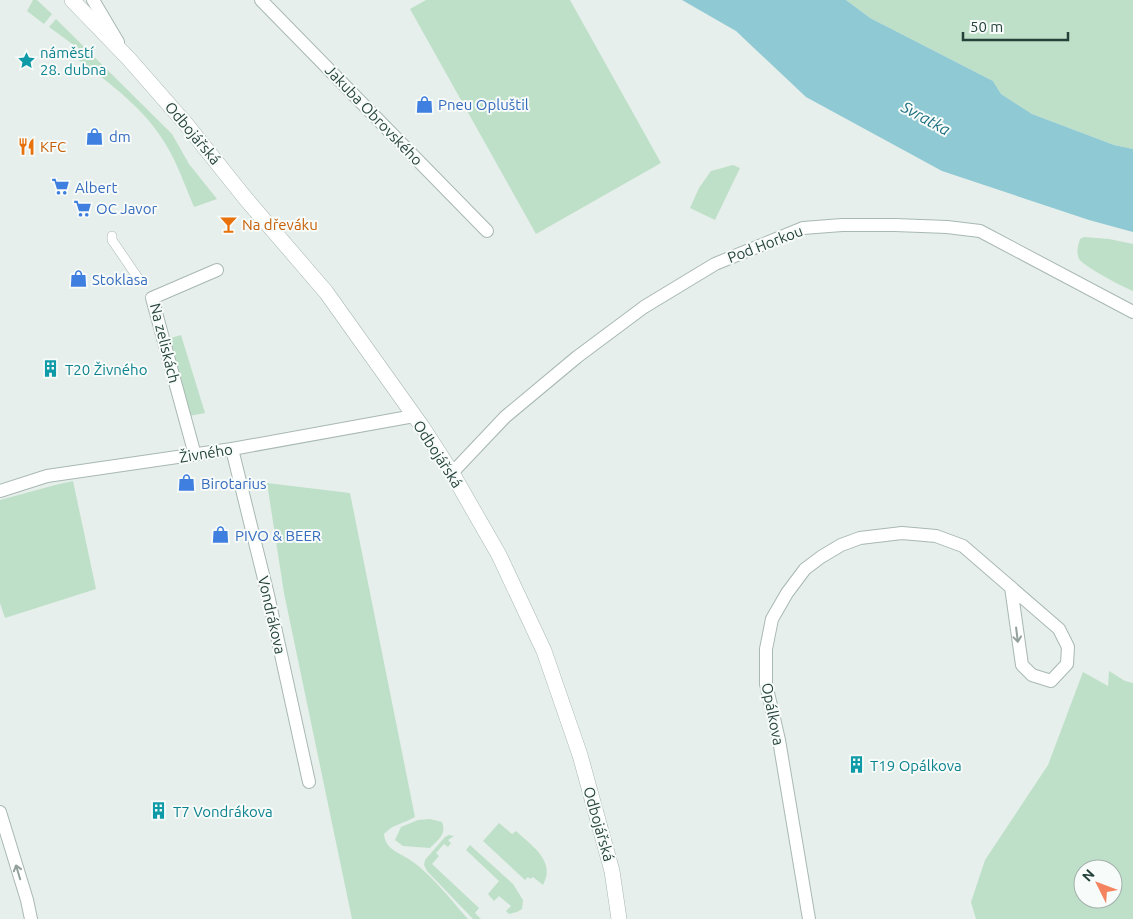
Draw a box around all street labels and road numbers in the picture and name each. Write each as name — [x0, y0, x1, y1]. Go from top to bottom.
street label: Jakuba Obrovského — [322, 61, 426, 169]
street label: Odbojářská — [162, 98, 224, 168]
street label: Pod Horkou — [725, 222, 805, 266]
street label: Na zeliskách — [147, 301, 183, 385]
street label: Odbojářská — [410, 417, 466, 491]
street label: Živného — [178, 440, 234, 466]
street label: Vondrákova — [255, 574, 289, 656]
street label: Opálkova — [759, 681, 787, 747]
street label: Odbojářská — [580, 785, 618, 863]

